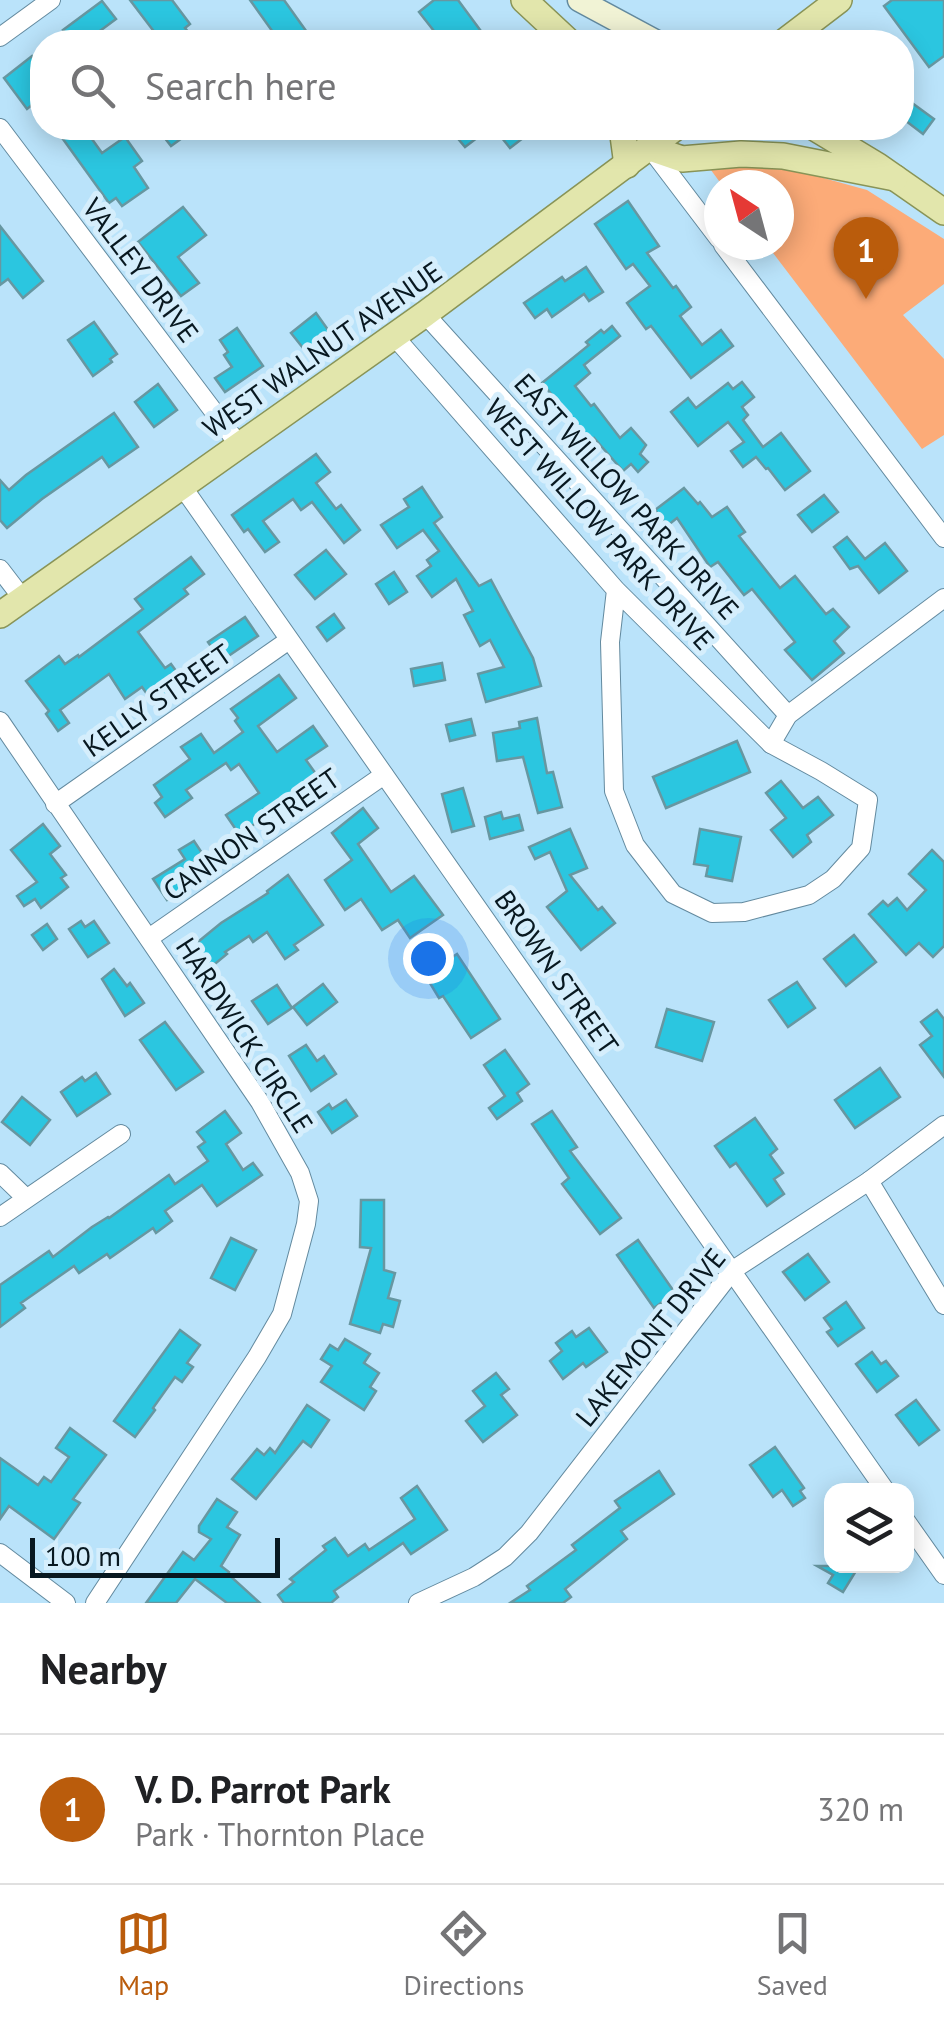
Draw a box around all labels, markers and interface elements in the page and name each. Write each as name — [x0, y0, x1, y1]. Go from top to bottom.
search box — [30, 30, 914, 140]
icon: search — [65, 58, 120, 113]
text: Search here — [145, 61, 337, 110]
north arrow — [704, 170, 794, 260]
street label: VALLEY DRIVE — [74, 190, 207, 350]
pin: 1 — [834, 216, 898, 299]
street label: WEST WALNUT AVENUE — [195, 252, 449, 446]
street label: EAST WILLOW PARK DRIVE — [506, 365, 748, 627]
street label: WEST WILLOW PARK DRIVE — [477, 390, 723, 658]
street label: KELLY STREET — [75, 635, 239, 765]
street label: CANNON STREET — [155, 759, 347, 909]
street label: BROWN STREET — [487, 883, 628, 1062]
street label: HARDWICK CIRCLE — [168, 930, 322, 1140]
your location — [403, 933, 454, 984]
street label: LAKEMONT DRIVE — [567, 1240, 733, 1434]
map controls — [824, 1483, 914, 1573]
button: layers — [824, 1483, 914, 1573]
scale bar — [30, 1533, 280, 1578]
text: 100 m — [45, 1537, 121, 1574]
text: Nearby — [40, 1641, 167, 1696]
text: V. D. Parrot Park — [135, 1764, 391, 1813]
text: 1 — [63, 1788, 82, 1830]
text: 320 m — [817, 1788, 904, 1830]
text: Park · Thornton Place — [135, 1813, 425, 1855]
tab: Map — [116, 1906, 171, 2003]
tab: Directions — [403, 1906, 524, 2003]
tab: Saved — [757, 1906, 828, 2003]

